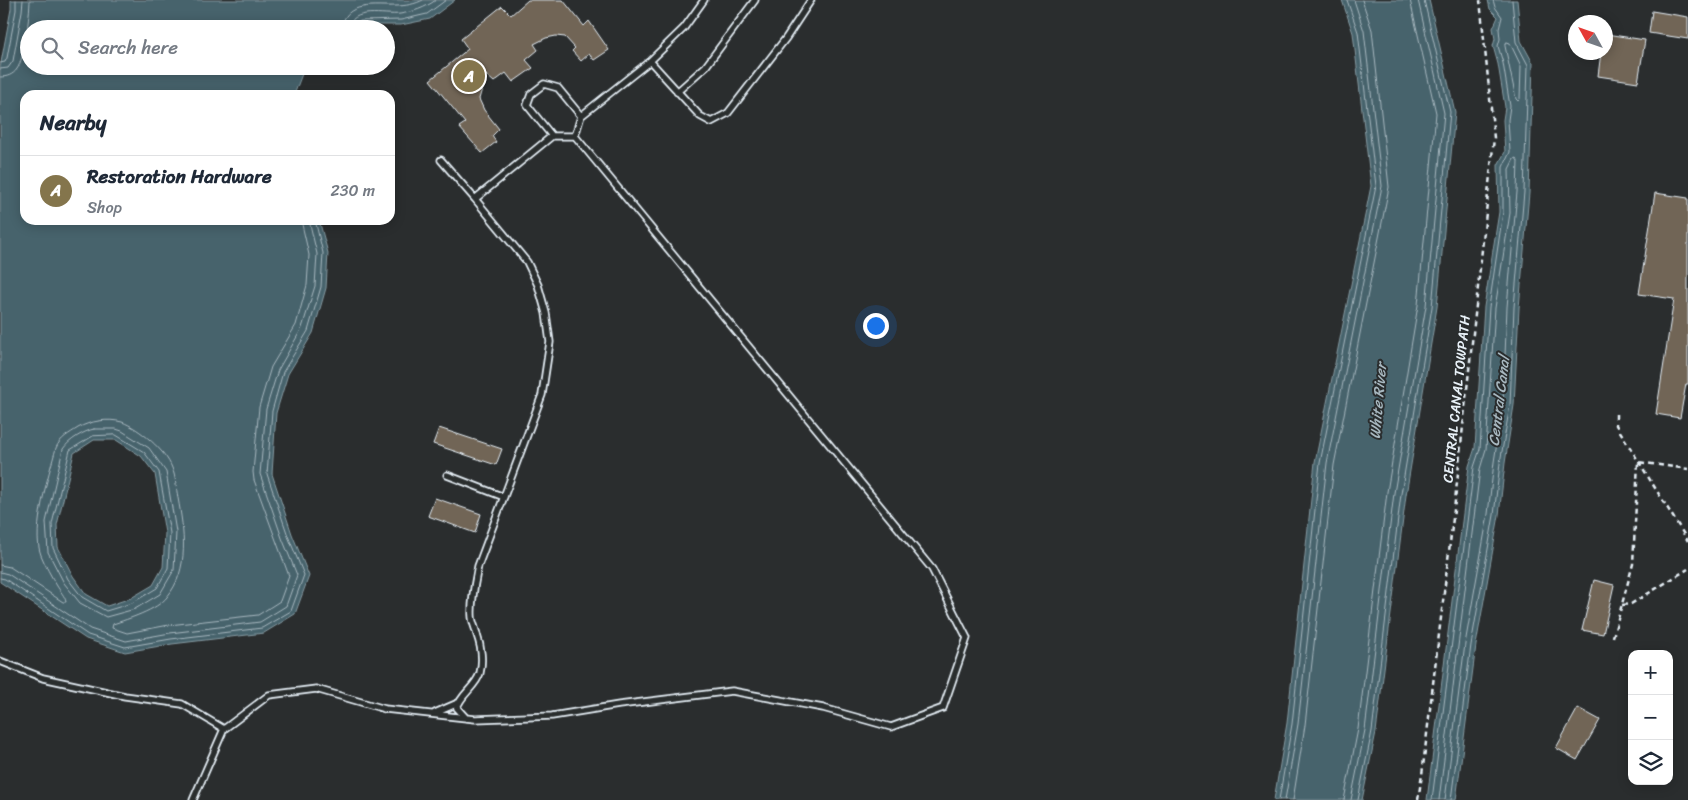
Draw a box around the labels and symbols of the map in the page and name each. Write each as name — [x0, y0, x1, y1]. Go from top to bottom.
north arrow — [1568, 15, 1613, 60]
pin: A — [453, 57, 485, 95]
your location — [863, 313, 889, 339]
street label: CENTRAL CANAL TOWPATH — [1435, 314, 1478, 484]
water label: Central Canal — [1481, 351, 1518, 447]
water label: White River — [1362, 359, 1395, 440]

